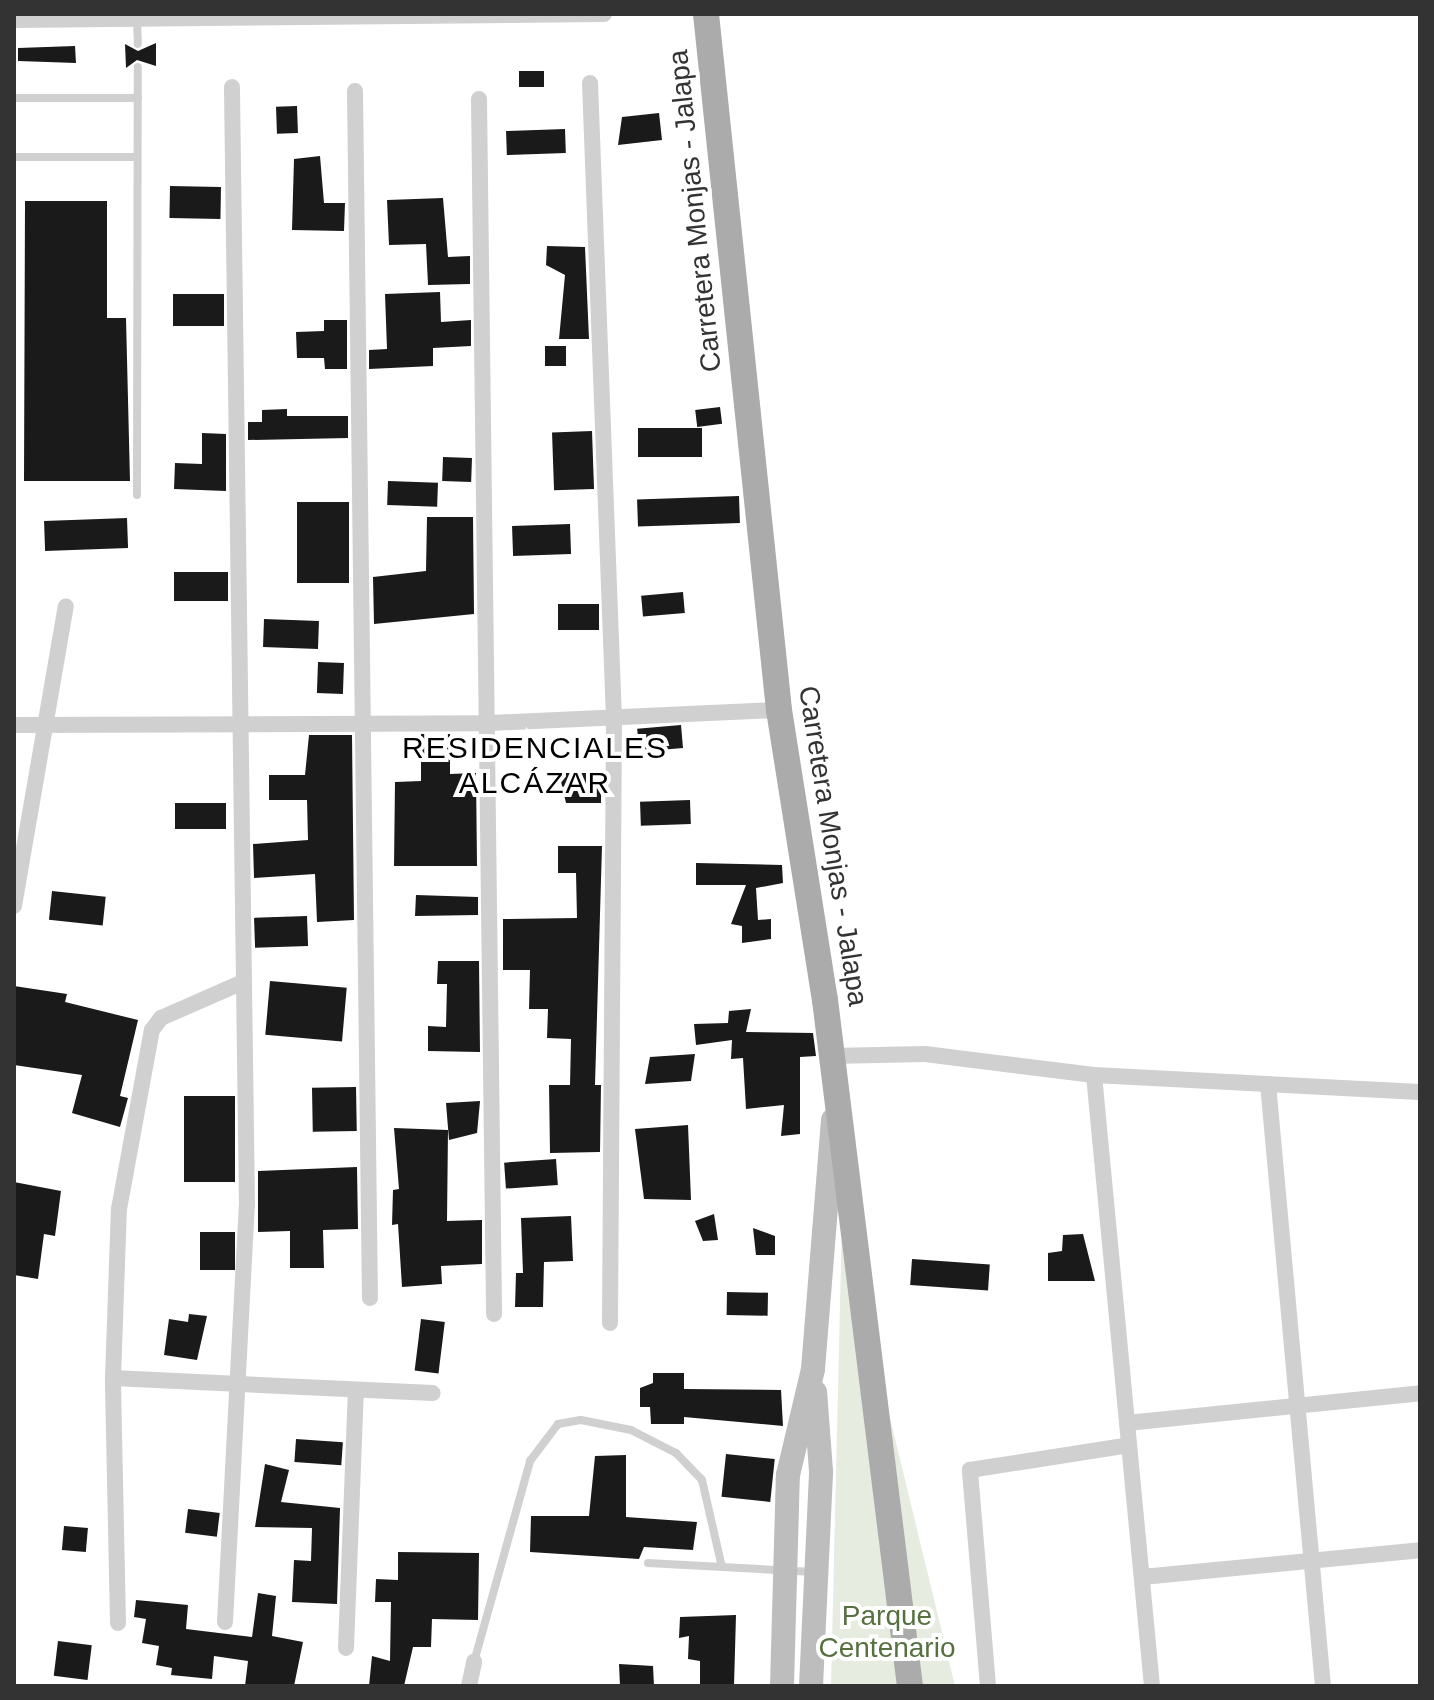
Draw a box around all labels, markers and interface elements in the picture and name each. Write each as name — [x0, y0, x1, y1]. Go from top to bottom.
street label: Carretera Monjas - Jalapa — [661, 48, 729, 374]
street label: Carretera Monjas - Jalapa — [791, 684, 875, 1008]
district label: RESIDENCIALES ALCÁZAR — [402, 730, 668, 800]
park label: Parque Centenario — [819, 1599, 955, 1665]

